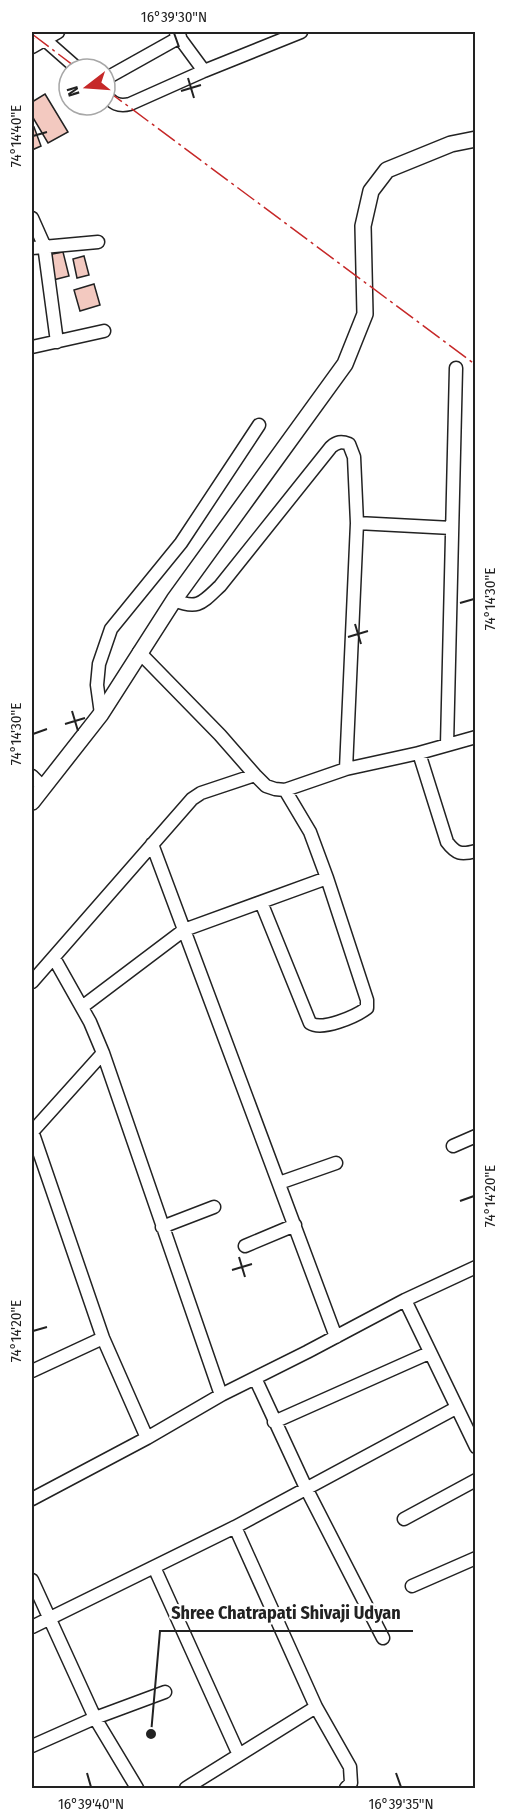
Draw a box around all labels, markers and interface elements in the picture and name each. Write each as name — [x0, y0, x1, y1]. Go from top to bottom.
text: 16°39'30"N — [141, 8, 207, 26]
north arrow — [57, 57, 117, 117]
text: N — [63, 84, 84, 99]
text: 74°14'40"E — [7, 105, 25, 167]
text: 74°14'30"E — [481, 568, 499, 630]
text: 74°14'30"E — [7, 703, 25, 765]
text: 74°14'20"E — [481, 1165, 499, 1227]
text: 74°14'20"E — [7, 1300, 25, 1362]
callout: Shree Chatrapati Shivaji Udyan — [160, 1595, 413, 1631]
text: Shree Chatrapati Shivaji Udyan — [171, 1602, 401, 1624]
text: 16°39'40"N — [58, 1795, 124, 1813]
text: 16°39'35"N — [368, 1795, 434, 1813]

